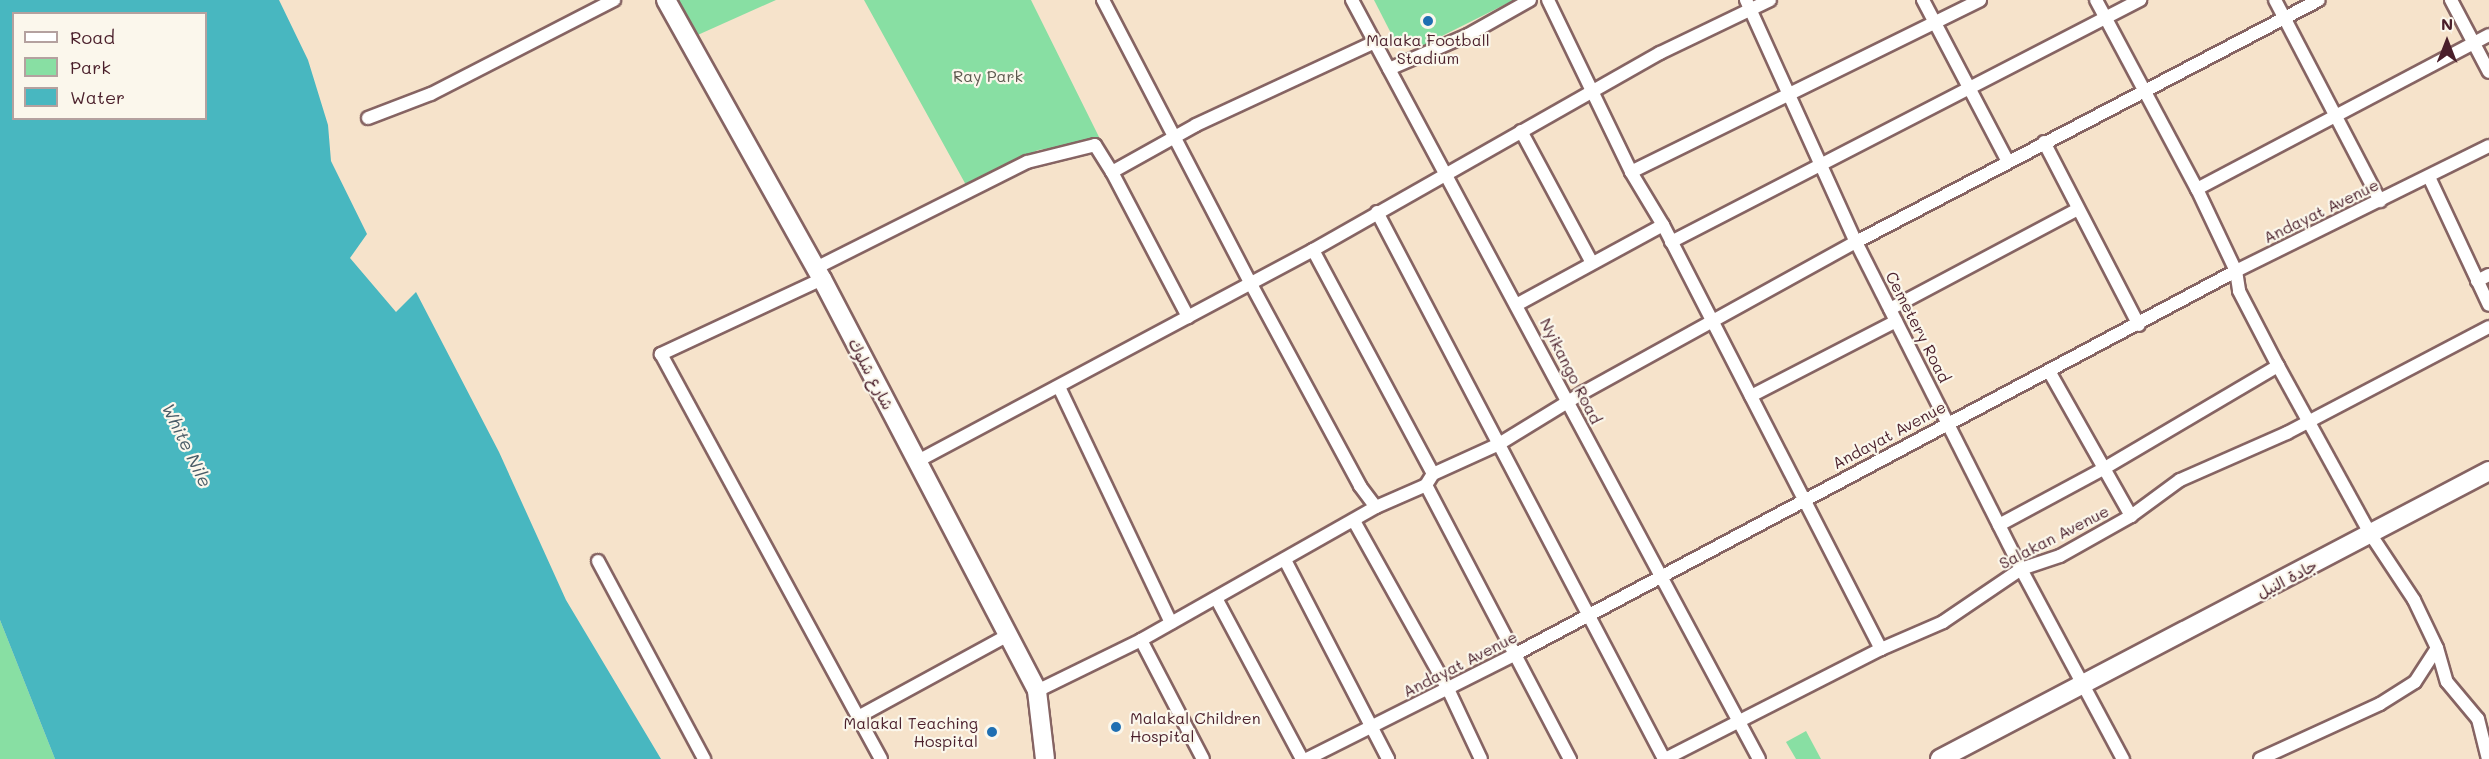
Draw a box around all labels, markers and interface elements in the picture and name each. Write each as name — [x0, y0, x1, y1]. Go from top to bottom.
legend — [12, 12, 207, 120]
north arrow — [2417, 12, 2477, 72]
text: N — [2441, 13, 2453, 34]
marker: Malaka Football Stadium — [1421, 14, 1435, 28]
text: Road — [70, 25, 115, 49]
place label: Malaka Football Stadium — [1366, 30, 1490, 68]
text: Park — [70, 55, 111, 79]
park label: Ray Park — [953, 66, 1023, 86]
text: Water — [70, 85, 125, 109]
street label: Andayat Avenue — [2260, 175, 2382, 247]
street label: Cemetery Road — [1882, 268, 1954, 386]
street label: Nyikango Road — [1536, 315, 1606, 427]
street label: شارع شلوك — [844, 335, 898, 413]
street label: Andayat Avenue — [1829, 397, 1949, 473]
water label: White Nile — [157, 399, 217, 491]
street label: Salakan Avenue — [1996, 501, 2112, 573]
street label: جادة النيل — [2254, 555, 2320, 603]
street label: Andayat Avenue — [1400, 627, 1520, 701]
place label: Malakal Children Hospital — [1130, 708, 1261, 746]
place label: Malakal Teaching Hospital — [843, 713, 978, 751]
marker: Malakal Children Hospital — [1107, 718, 1125, 736]
marker: Malakal Teaching Hospital — [983, 723, 1001, 741]

